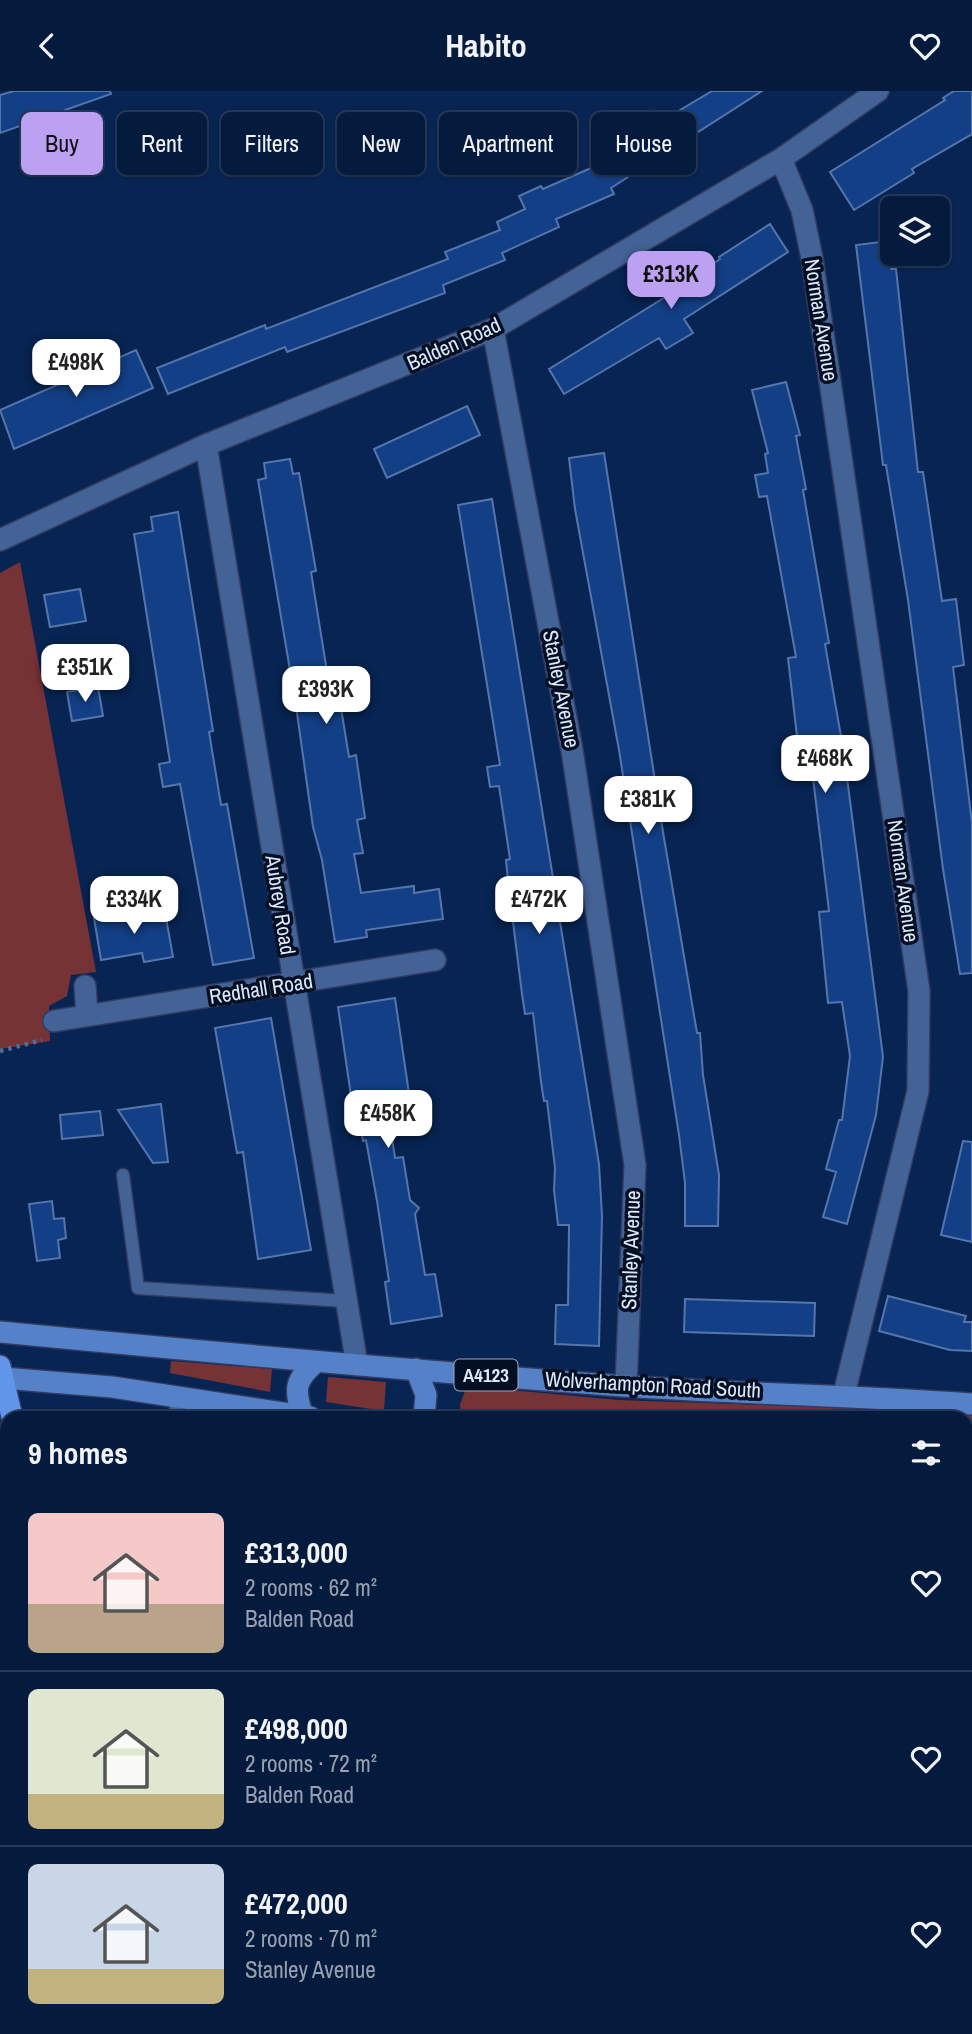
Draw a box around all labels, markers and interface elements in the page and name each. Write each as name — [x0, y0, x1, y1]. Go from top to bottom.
text: Habito — [445, 24, 527, 67]
icon: back — [28, 27, 66, 65]
icon: heart — [906, 27, 944, 65]
chip: Buy — [21, 112, 103, 175]
chip: Rent — [117, 112, 207, 175]
chip: Filters — [221, 112, 323, 175]
chip: New — [337, 112, 425, 175]
chip: Apartment — [439, 112, 577, 175]
chip: House — [591, 112, 696, 175]
map controls — [880, 196, 950, 266]
button: layers — [880, 196, 950, 266]
pin: £313K — [622, 251, 720, 311]
street label: Norman Avenue — [798, 257, 845, 383]
text: £313K — [643, 258, 699, 289]
street label: Balden Road — [402, 310, 505, 377]
pin: £498K — [27, 339, 125, 399]
text: £498K — [48, 346, 104, 377]
street label: Stanley Avenue — [536, 628, 587, 750]
pin: £351K — [36, 645, 134, 704]
text: £351K — [57, 651, 113, 682]
pin: £393K — [277, 667, 375, 726]
text: £393K — [298, 673, 354, 704]
pin: £468K — [776, 735, 874, 795]
text: £468K — [797, 742, 853, 773]
pin: £381K — [599, 777, 697, 836]
text: £381K — [620, 783, 676, 814]
street label: Norman Avenue — [881, 818, 926, 944]
street label: Aubrey Road — [258, 852, 303, 957]
pin: £334K — [85, 877, 183, 936]
pin: £472K — [490, 877, 588, 936]
text: £334K — [106, 883, 162, 914]
text: £472K — [511, 883, 567, 914]
street label: Redhall Road — [207, 966, 315, 1011]
pin: £458K — [339, 1091, 437, 1150]
text: £458K — [360, 1097, 416, 1128]
street label: Stanley Avenue — [614, 1190, 647, 1310]
road number: A4123 — [454, 1359, 518, 1391]
street label: Wolverhampton Road South — [544, 1364, 762, 1405]
text: 9 homes — [28, 1433, 128, 1473]
icon: filters — [907, 1434, 945, 1472]
text: £313,000 — [245, 1532, 348, 1572]
icon: home — [84, 1541, 168, 1625]
icon: heart — [907, 1564, 945, 1602]
text: 2 rooms · 62 m² — [245, 1572, 377, 1603]
text: Balden Road — [245, 1603, 354, 1634]
text: £498,000 — [245, 1708, 348, 1748]
icon: home — [84, 1717, 168, 1801]
icon: heart — [907, 1740, 945, 1778]
text: 2 rooms · 72 m² — [245, 1748, 377, 1779]
text: Balden Road — [245, 1779, 354, 1810]
text: £472,000 — [245, 1883, 348, 1923]
icon: home — [84, 1892, 168, 1976]
icon: heart — [907, 1915, 945, 1953]
text: 2 rooms · 70 m² — [245, 1923, 377, 1954]
text: Stanley Avenue — [245, 1954, 376, 1985]

